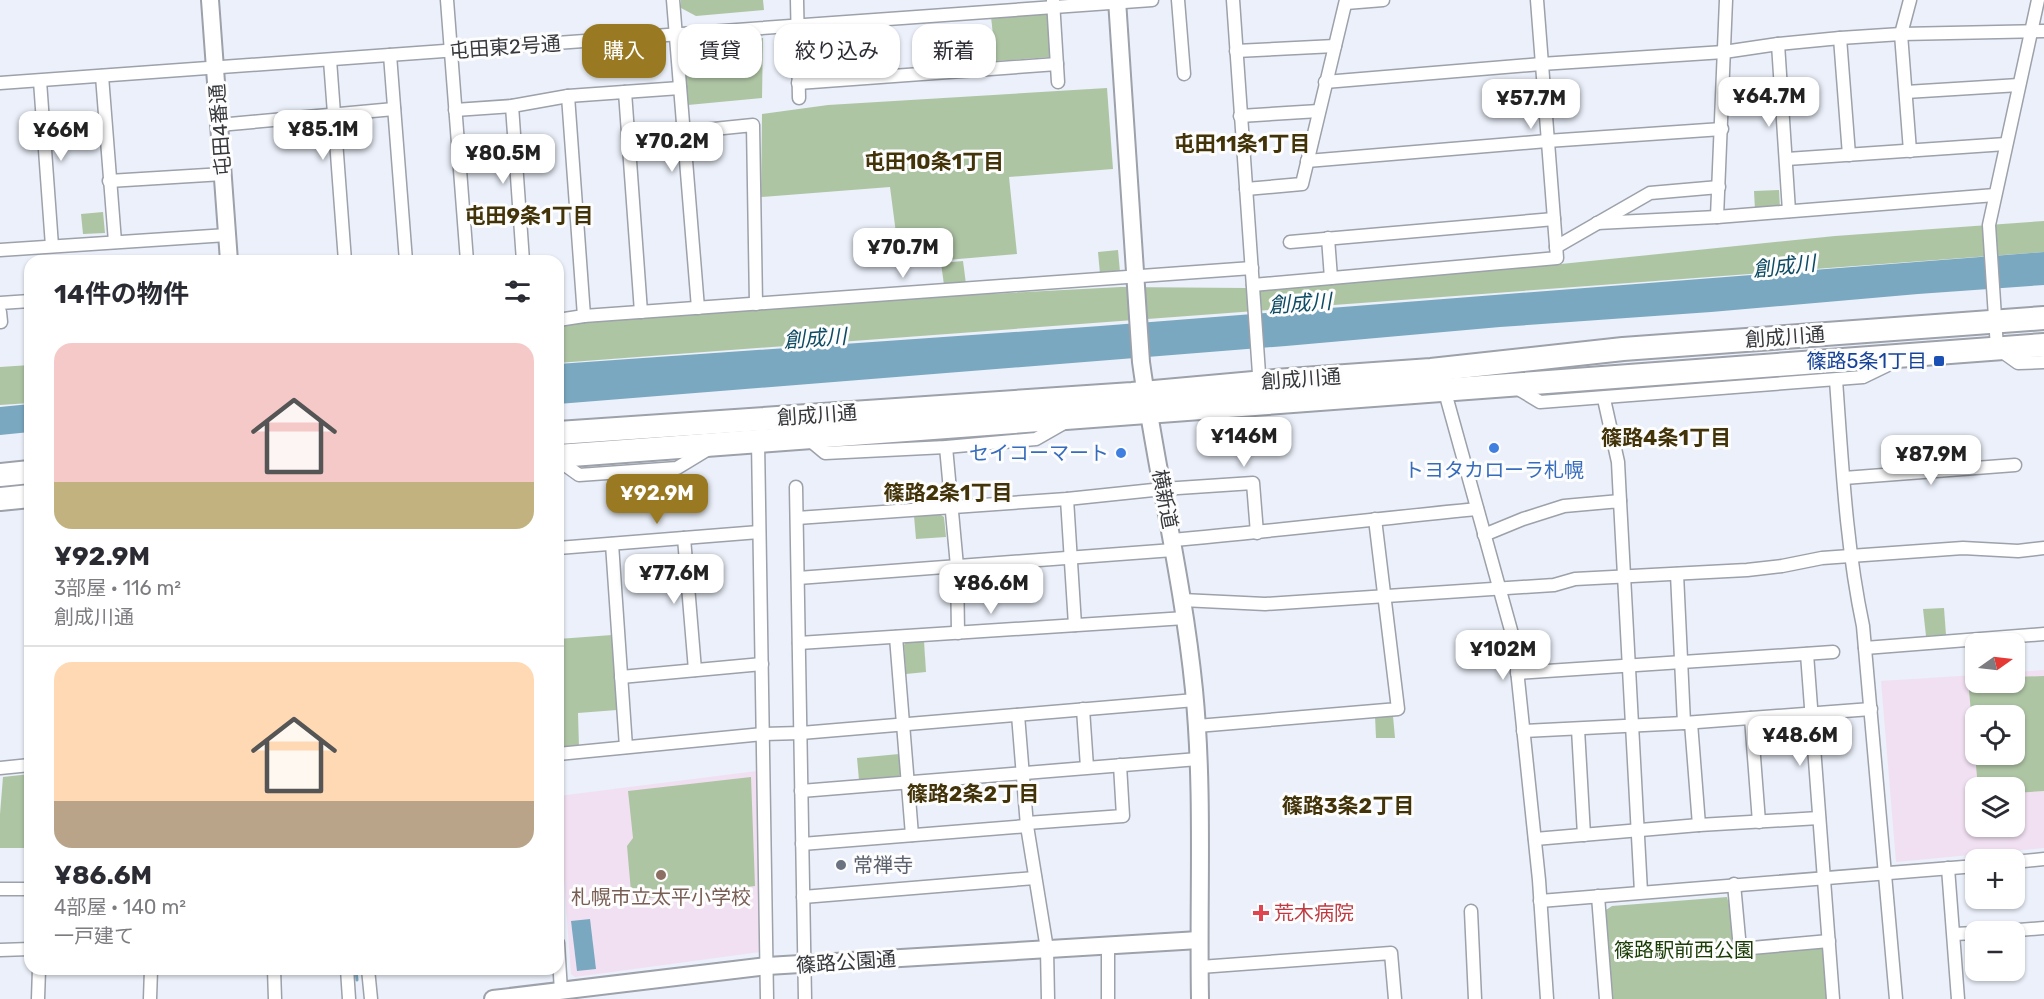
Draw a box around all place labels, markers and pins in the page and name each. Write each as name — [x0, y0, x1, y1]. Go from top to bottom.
pin: ¥64.7M — [1720, 77, 1818, 128]
pin: ¥57.7M — [1482, 79, 1580, 130]
pin: ¥85.1M — [274, 110, 372, 161]
pin: ¥66M — [25, 111, 97, 162]
pin: ¥70.2M — [623, 122, 721, 173]
pin: ¥80.5M — [454, 134, 552, 185]
pin: ¥70.7M — [854, 228, 952, 279]
place label: 篠路5条1丁目 — [1807, 349, 1927, 373]
marker: 篠路5条1丁目 — [1932, 354, 1946, 368]
pin: ¥146M — [1202, 417, 1286, 468]
pin: ¥87.9M — [1882, 435, 1980, 486]
place label: セイコーマート — [969, 441, 1109, 465]
marker: トヨタカローラ札幌 — [1487, 441, 1501, 455]
marker: セイコーマート — [1114, 446, 1128, 460]
place label: トヨタカローラ札幌 — [1404, 458, 1584, 482]
pin: ¥92.9M — [608, 474, 706, 525]
pin: ¥77.6M — [625, 554, 723, 605]
pin: ¥86.6M — [942, 564, 1040, 615]
pin: ¥102M — [1461, 630, 1545, 681]
pin: ¥48.6M — [1751, 716, 1849, 767]
place label: 常禅寺 — [853, 853, 913, 877]
marker: 常禅寺 — [834, 858, 848, 872]
marker: 札幌市立太平小学校 — [654, 868, 668, 882]
place label: 札幌市立太平小学校 — [571, 885, 751, 909]
place label: 荒木病院 — [1274, 901, 1354, 925]
marker: 荒木病院 — [1252, 904, 1270, 922]

